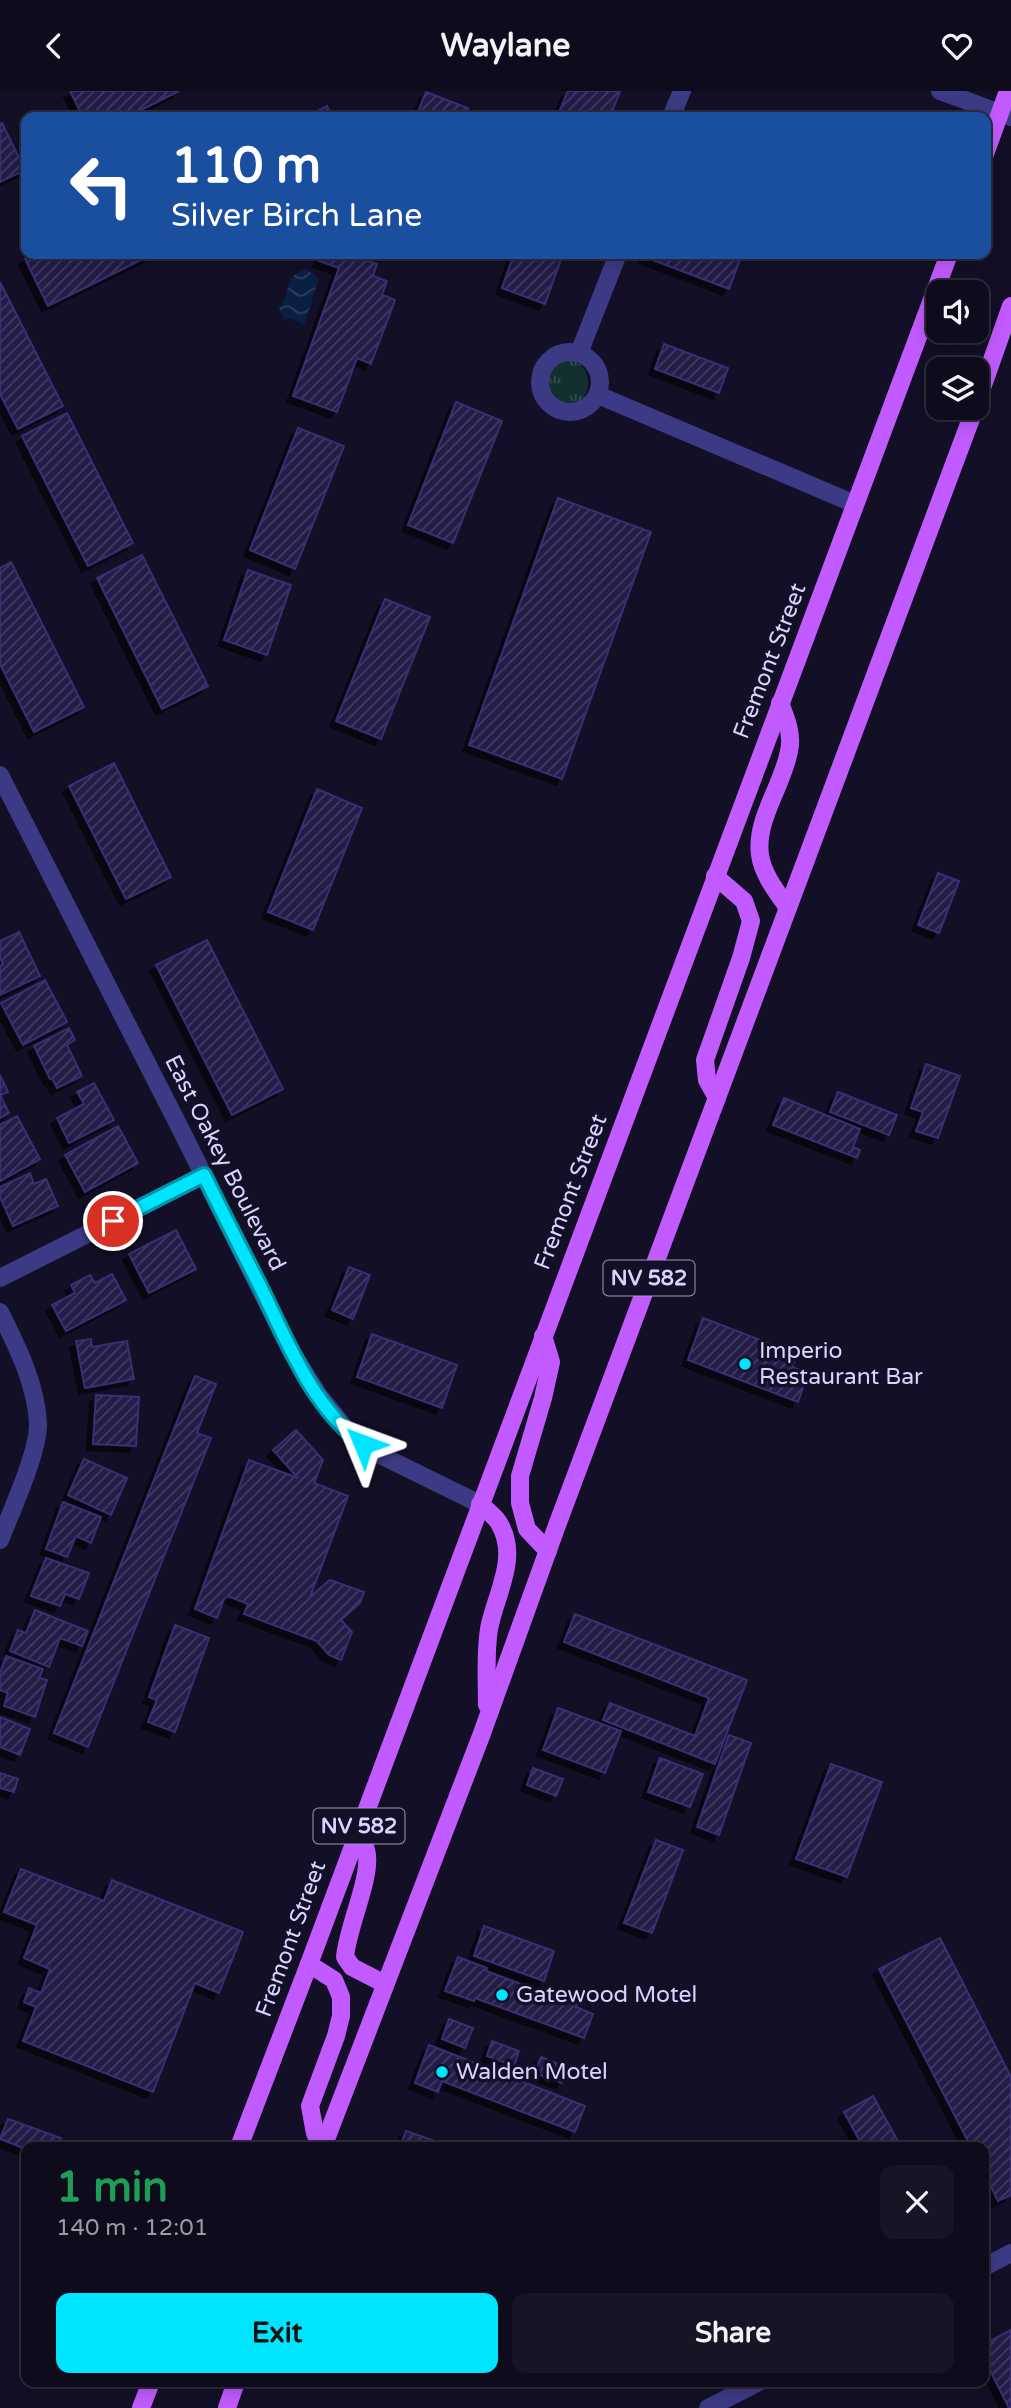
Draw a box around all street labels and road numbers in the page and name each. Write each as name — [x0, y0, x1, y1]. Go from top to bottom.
street label: Fremont Street — [728, 579, 813, 743]
street label: East Oakey Boulevard — [158, 1050, 292, 1276]
street label: Fremont Street — [529, 1110, 614, 1274]
road number: NV 582 — [604, 1261, 694, 1295]
road number: NV 582 — [314, 1809, 404, 1843]
street label: Fremont Street — [250, 1857, 332, 2021]

